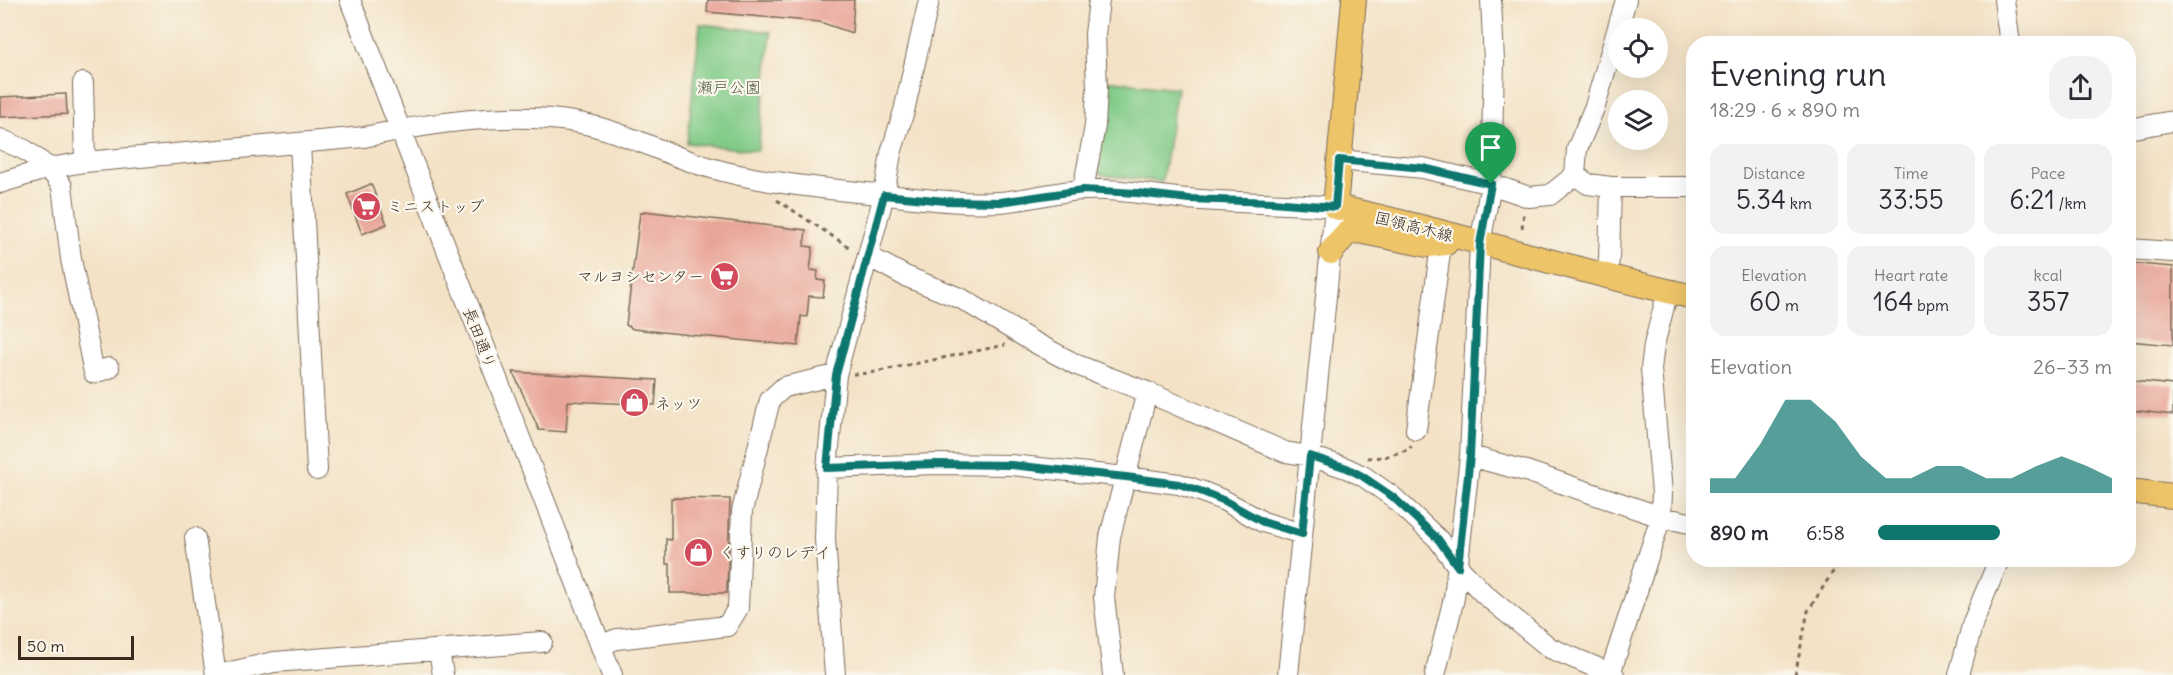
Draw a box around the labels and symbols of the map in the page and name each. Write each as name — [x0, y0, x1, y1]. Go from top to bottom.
park label: 瀬戸公園 — [697, 77, 761, 97]
pin — [1465, 122, 1516, 184]
supermarket icon: ミニストップ — [350, 190, 382, 222]
place label: ミニストップ — [387, 196, 485, 216]
street label: 国領高木線 — [1373, 207, 1455, 245]
supermarket icon: マルヨシセンター — [709, 260, 741, 292]
place label: マルヨシセンター — [577, 266, 704, 286]
street label: 長田通り — [459, 305, 501, 371]
shop icon: ネッツ — [618, 387, 650, 419]
place label: ネッツ — [655, 393, 702, 413]
shop icon: くすりのレデイ — [682, 536, 714, 568]
place label: くすりのレデイ — [719, 542, 830, 562]
scale bar — [18, 633, 134, 660]

